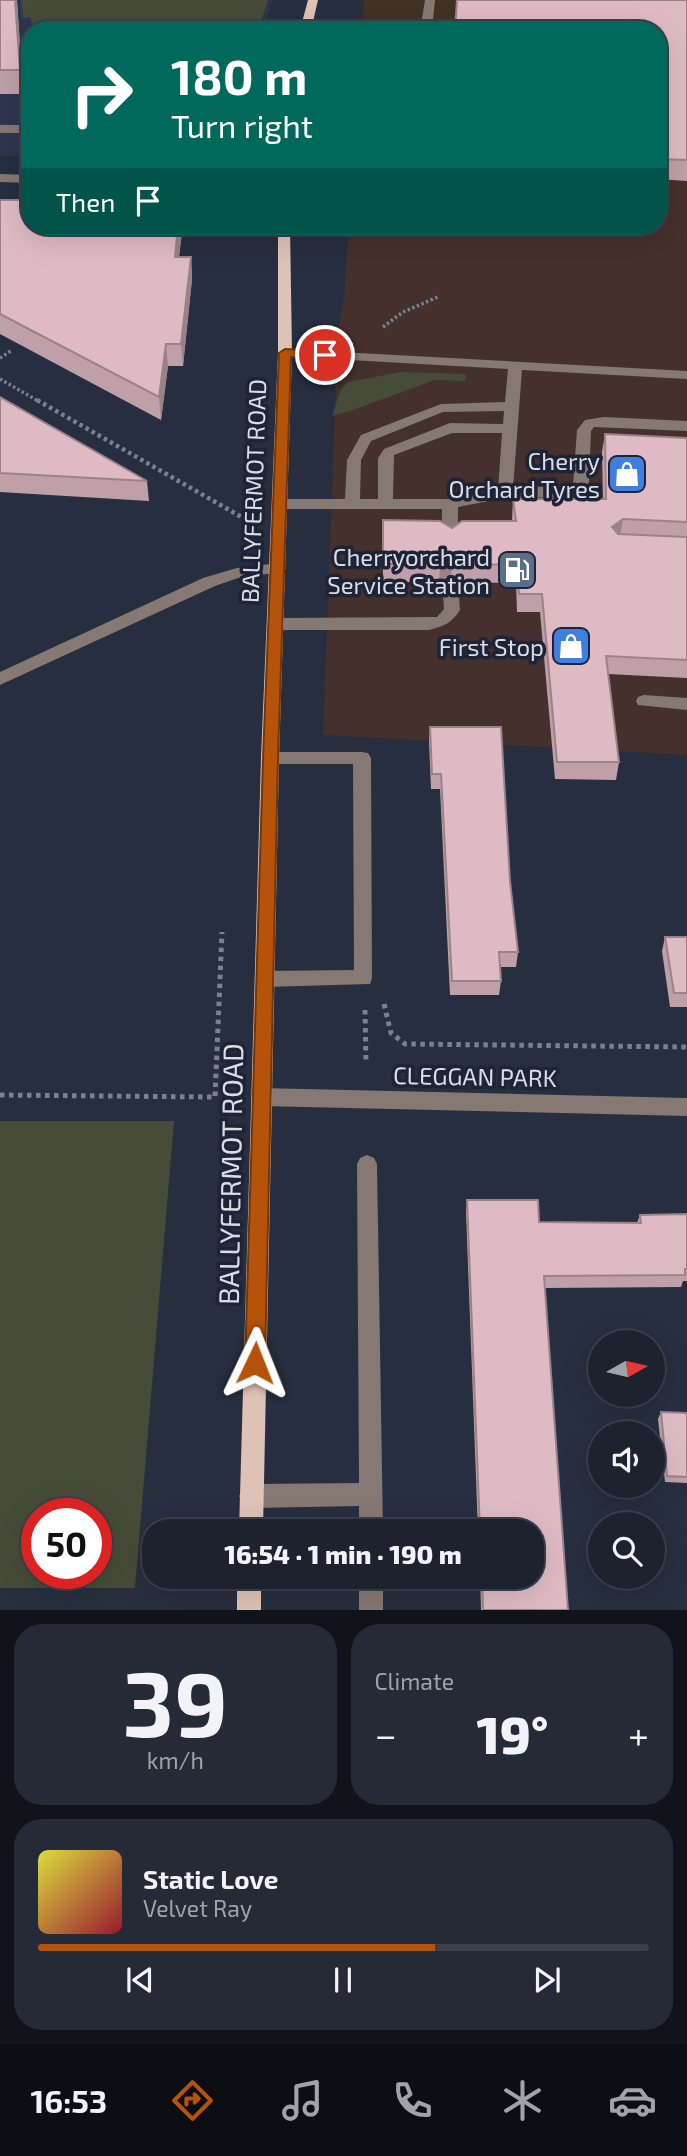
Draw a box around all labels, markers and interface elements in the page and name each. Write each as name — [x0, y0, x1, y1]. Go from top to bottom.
text: 180 m — [171, 46, 307, 105]
icon: right — [56, 49, 147, 140]
text: Turn right — [171, 106, 313, 144]
icon: arrive — [129, 182, 167, 220]
text: Then — [56, 186, 115, 217]
pin — [295, 325, 355, 385]
icon: arrive — [306, 336, 344, 374]
street label: BALLYFERMOT ROAD — [235, 378, 271, 604]
place label: Cherry Orchard Tyres — [449, 446, 600, 503]
shop icon: Cherry Orchard Tyres — [606, 453, 648, 495]
place label: Cherryorchard Service Station — [327, 542, 490, 599]
fuel station icon: Cherryorchard Service Station — [496, 549, 538, 591]
shop icon: First Stop — [550, 625, 592, 667]
place label: First Stop — [439, 632, 544, 661]
street label: BALLYFERMOT ROAD — [211, 1043, 249, 1305]
street label: CLEGGAN PARK — [393, 1060, 557, 1092]
position arrow — [218, 1326, 292, 1400]
north arrow — [588, 1330, 665, 1407]
map controls — [588, 1330, 665, 1589]
button: sound — [588, 1421, 665, 1498]
speed limit sign: 50 — [21, 1498, 112, 1589]
button: search — [588, 1512, 665, 1589]
text: 16:54 · 1 min · 190 m — [224, 1538, 462, 1569]
text: 39 — [123, 1646, 228, 1755]
text: Climate — [375, 1667, 454, 1695]
text: 19° — [476, 1702, 548, 1764]
text: − — [375, 1711, 397, 1757]
text: + — [628, 1711, 649, 1757]
text: km/h — [147, 1746, 204, 1774]
text: Static Love — [143, 1863, 279, 1894]
text: Velvet Ray — [143, 1894, 252, 1922]
icon: previous — [121, 1961, 159, 1999]
icon: pause — [324, 1961, 362, 1999]
icon: next — [528, 1961, 566, 1999]
icon: directions — [168, 2076, 217, 2125]
icon: music — [278, 2076, 327, 2125]
icon: phone — [388, 2076, 437, 2125]
icon: climate — [498, 2076, 547, 2125]
icon: car — [608, 2076, 657, 2125]
text: 16:53 — [30, 2081, 107, 2119]

